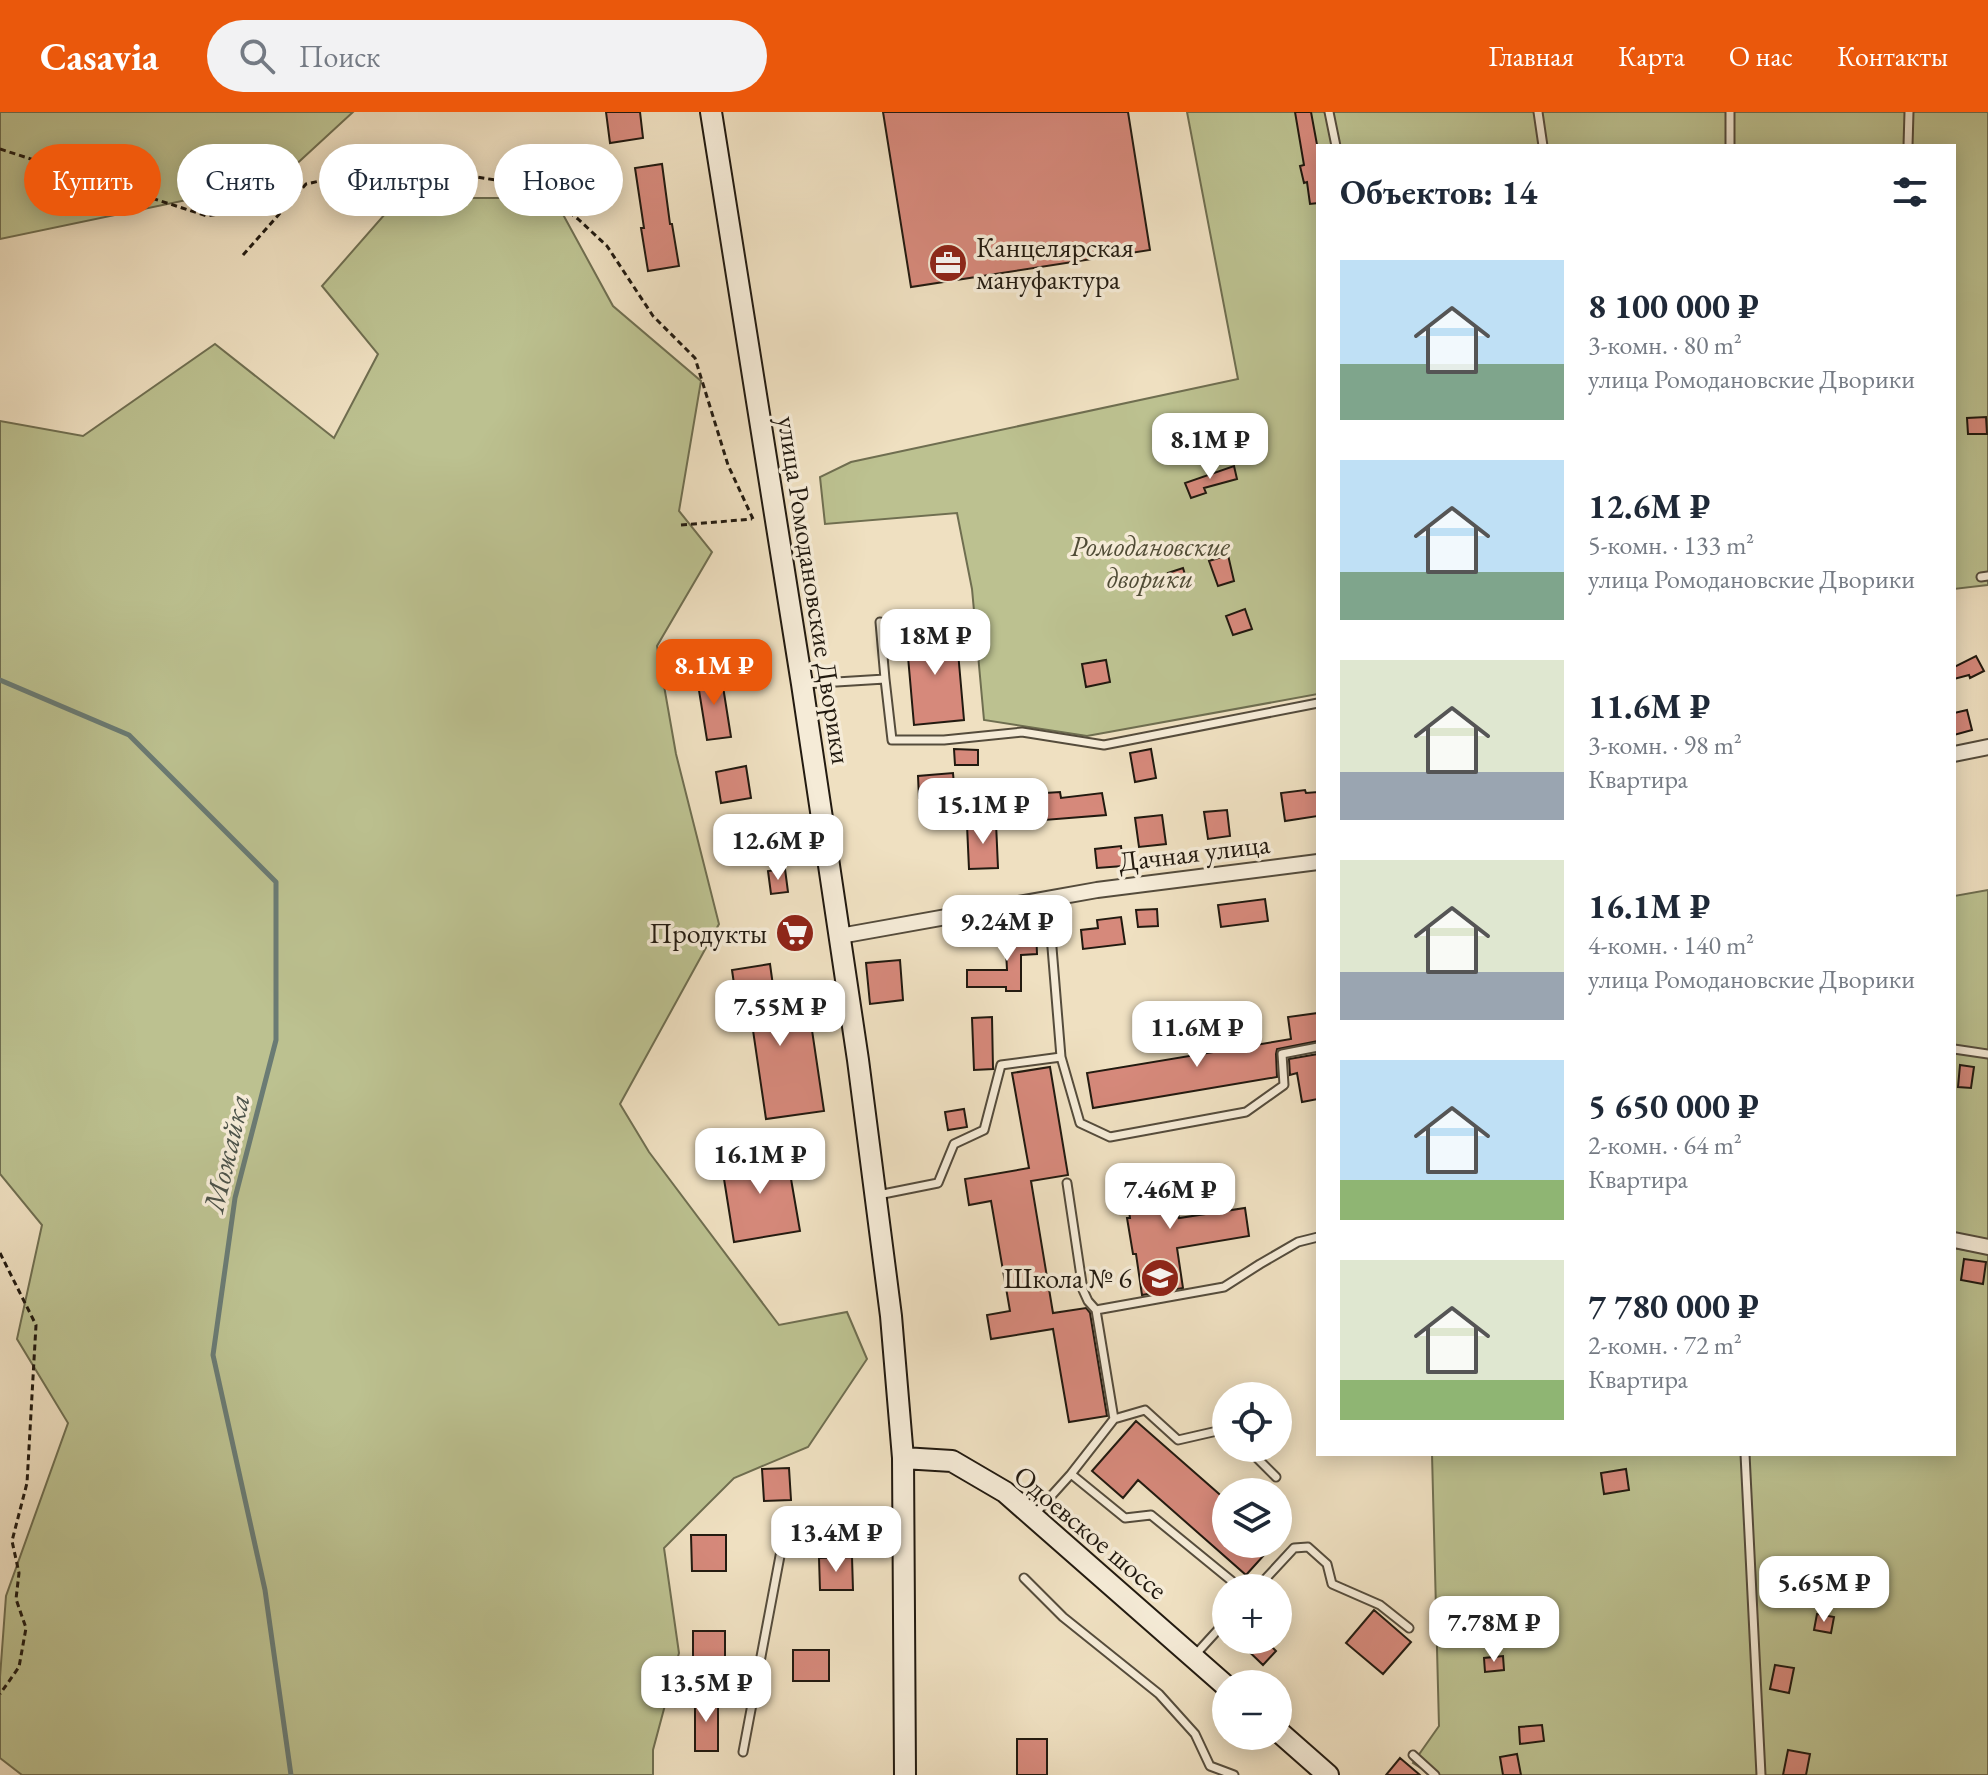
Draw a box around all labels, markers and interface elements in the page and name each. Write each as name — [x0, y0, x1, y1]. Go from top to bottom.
search box — [207, 20, 767, 92]
text: Casavia — [40, 32, 159, 81]
icon: search — [235, 34, 279, 78]
text: Поиск — [299, 37, 380, 76]
text: Главная — [1489, 38, 1574, 74]
text: Карта — [1618, 38, 1685, 74]
text: О нас — [1729, 38, 1793, 74]
text: Контакты — [1837, 38, 1948, 74]
chip: Купить — [24, 144, 161, 216]
chip: Снять — [177, 144, 303, 216]
chip: Фильтры — [319, 144, 478, 216]
chip: Новое — [494, 144, 623, 216]
text: Объектов: 14 — [1340, 170, 1537, 214]
icon: filters — [1888, 170, 1932, 214]
place label: Канцелярская мануфактура — [976, 229, 1134, 297]
office icon: Канцелярская мануфактура — [927, 242, 969, 284]
text: 8 100 000 ₽ — [1588, 284, 1759, 328]
icon: home — [1404, 292, 1500, 388]
text: 3-комн. · 80 m² — [1588, 328, 1742, 362]
text: улица Ромодановские Дворики — [1588, 362, 1915, 396]
street label: улица Ромодановские Дворики — [770, 413, 860, 767]
pin: 8.1M ₽ — [1145, 413, 1275, 481]
text: 8.1M ₽ — [1170, 422, 1250, 456]
text: 12.6M ₽ — [1588, 484, 1711, 528]
icon: home — [1404, 492, 1500, 588]
park label: Ромодановские дворики — [1070, 528, 1230, 596]
text: 5-комн. · 133 m² — [1588, 528, 1754, 562]
text: улица Ромодановские Дворики — [1588, 562, 1915, 596]
pin: 18M ₽ — [879, 609, 991, 677]
text: 18M ₽ — [898, 618, 972, 652]
pin: 8.1M ₽ — [649, 639, 779, 707]
text: 8.1M ₽ — [674, 648, 754, 682]
text: 11.6M ₽ — [1588, 684, 1711, 728]
icon: home — [1404, 692, 1500, 788]
text: 3-комн. · 98 m² — [1588, 728, 1742, 762]
text: Квартира — [1588, 762, 1688, 796]
pin: 15.1M ₽ — [909, 778, 1057, 846]
text: 15.1M ₽ — [936, 787, 1030, 821]
pin: 12.6M ₽ — [704, 814, 852, 882]
text: 12.6M ₽ — [731, 823, 825, 857]
street label: Дачная улица — [1116, 825, 1273, 879]
text: 16.1M ₽ — [1588, 884, 1711, 928]
icon: home — [1404, 892, 1500, 988]
pin: 9.24M ₽ — [933, 895, 1081, 963]
text: 9.24M ₽ — [960, 904, 1054, 938]
supermarket icon: Продукты — [774, 912, 816, 954]
place label: Продукты — [649, 915, 767, 951]
text: 4-комн. · 140 m² — [1588, 928, 1754, 962]
text: улица Ромодановские Дворики — [1588, 962, 1915, 996]
pin: 7.55M ₽ — [706, 980, 854, 1048]
text: 7.55M ₽ — [733, 989, 827, 1023]
pin: 11.6M ₽ — [1123, 1001, 1271, 1069]
text: 11.6M ₽ — [1150, 1010, 1244, 1044]
text: 5 650 000 ₽ — [1588, 1084, 1759, 1128]
water label: Можайка — [193, 1090, 258, 1218]
icon: home — [1404, 1092, 1500, 1188]
pin: 16.1M ₽ — [686, 1128, 834, 1196]
text: 2-комн. · 64 m² — [1588, 1128, 1742, 1162]
text: 16.1M ₽ — [713, 1137, 807, 1171]
text: Квартира — [1588, 1162, 1688, 1196]
pin: 7.46M ₽ — [1096, 1163, 1244, 1231]
text: 7.46M ₽ — [1123, 1172, 1217, 1206]
school or university icon: Школа № 6 — [1139, 1257, 1181, 1299]
place label: Школа № 6 — [1004, 1260, 1132, 1296]
text: 7 780 000 ₽ — [1588, 1284, 1759, 1328]
icon: home — [1404, 1292, 1500, 1388]
text: 2-комн. · 72 m² — [1588, 1328, 1742, 1362]
text: Квартира — [1588, 1362, 1688, 1396]
map controls — [1212, 1382, 1292, 1750]
button: locate — [1212, 1382, 1292, 1462]
street label: Одоевское шоссе — [1007, 1457, 1175, 1607]
button: layers — [1212, 1478, 1292, 1558]
pin: 13.4M ₽ — [762, 1506, 910, 1574]
text: 13.4M ₽ — [789, 1515, 883, 1549]
pin: 5.65M ₽ — [1750, 1556, 1898, 1624]
text: 5.65M ₽ — [1777, 1565, 1871, 1599]
button: + — [1212, 1574, 1292, 1654]
pin: 7.78M ₽ — [1420, 1596, 1568, 1664]
text: 7.78M ₽ — [1447, 1605, 1541, 1639]
pin: 13.5M ₽ — [632, 1656, 780, 1724]
text: 13.5M ₽ — [659, 1665, 753, 1699]
button: − — [1212, 1670, 1292, 1750]

